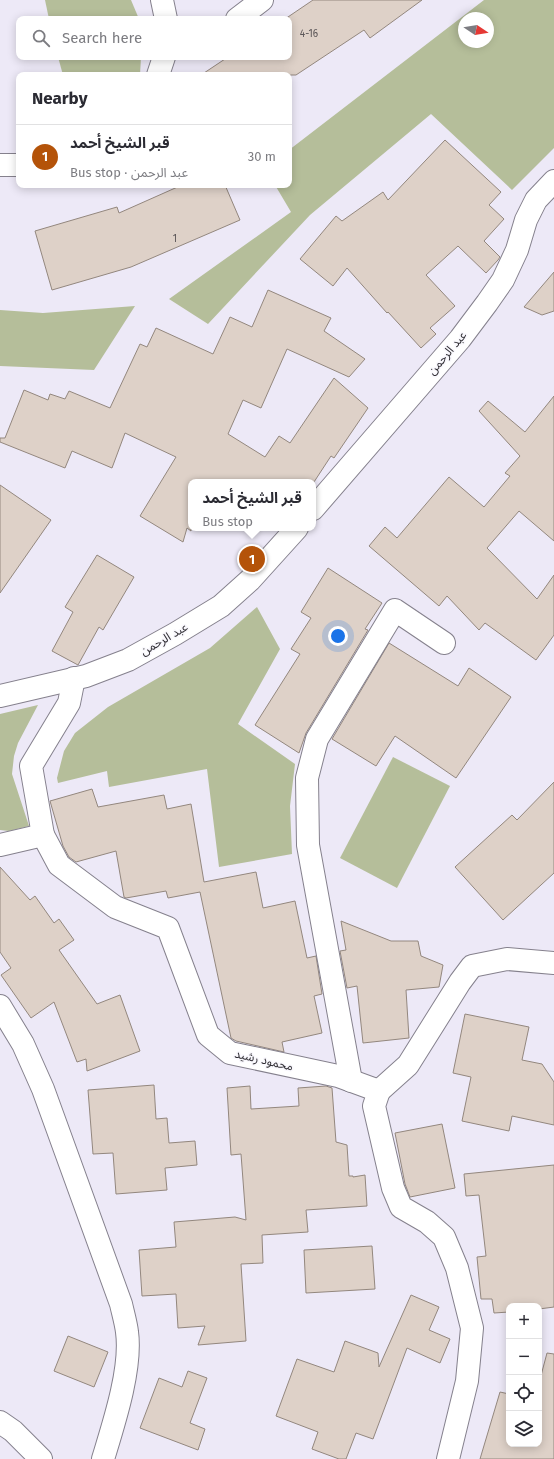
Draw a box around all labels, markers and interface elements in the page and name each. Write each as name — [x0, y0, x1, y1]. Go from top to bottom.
north arrow — [458, 12, 494, 48]
search box — [16, 16, 292, 60]
icon: search — [30, 27, 52, 49]
house number: 4-16 — [300, 28, 318, 40]
text: Search here — [62, 29, 142, 47]
text: Nearby — [32, 88, 87, 109]
text: قبر الشيخ أحمد — [70, 134, 170, 152]
text: 1 — [42, 149, 48, 164]
text: 30 m — [248, 149, 276, 164]
text: Bus stop · عبد الرحمن — [70, 165, 188, 180]
house number: 1 — [173, 233, 177, 245]
street label: عبد الرحمن — [425, 328, 469, 378]
popup — [188, 479, 316, 531]
text: قبر الشيخ أحمد — [202, 489, 302, 507]
text: Bus stop — [202, 514, 253, 529]
pin: 1 — [239, 544, 265, 574]
street label: عبد الرحمن — [138, 620, 190, 658]
your location — [328, 626, 348, 646]
street label: محمود رشيد — [233, 1046, 295, 1074]
map controls — [506, 1303, 542, 1447]
button: + — [506, 1303, 542, 1339]
button: − — [506, 1339, 542, 1375]
button: locate — [506, 1375, 542, 1411]
button: layers — [506, 1411, 542, 1447]

